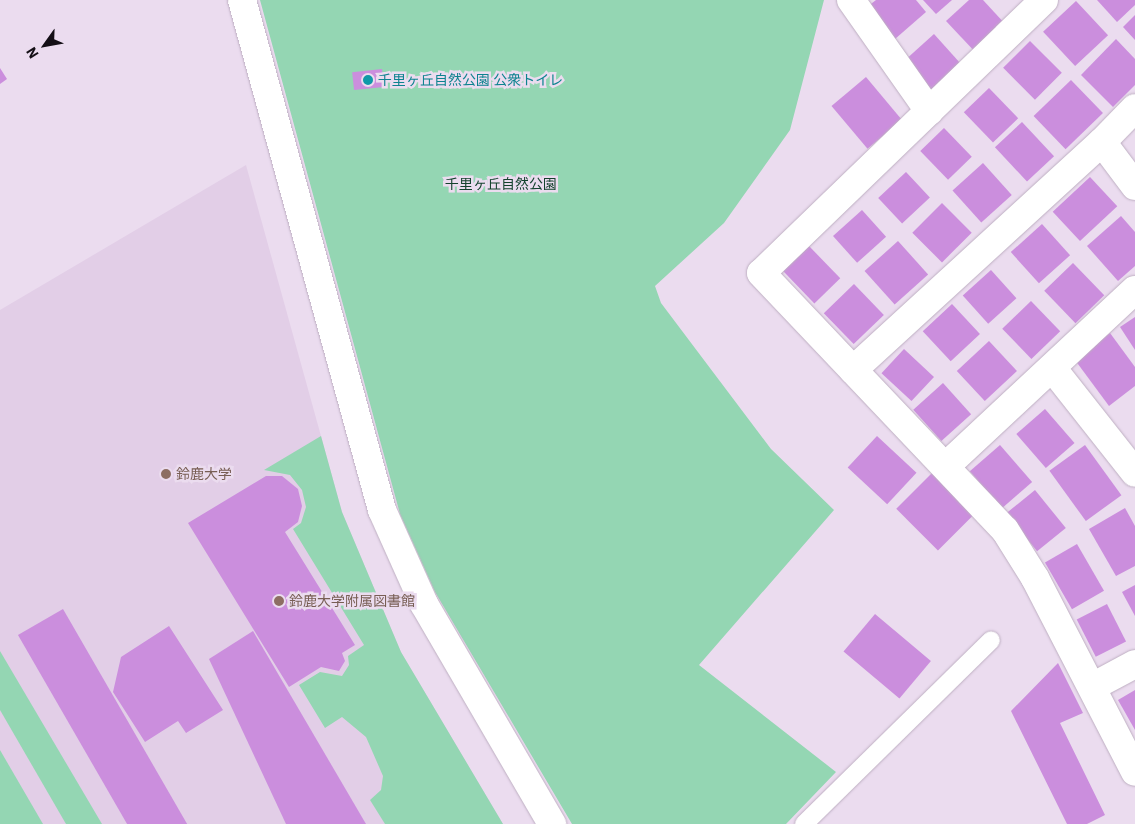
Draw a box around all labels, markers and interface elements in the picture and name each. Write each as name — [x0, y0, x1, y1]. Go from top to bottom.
north arrow — [20, 20, 70, 70]
text: N — [22, 44, 43, 62]
place label: 千里ヶ丘自然公園 公衆トイレ — [378, 72, 563, 88]
marker: 千里ヶ丘自然公園 公衆トイレ — [362, 74, 374, 86]
park label: 千里ヶ丘自然公園 — [445, 176, 557, 192]
place label: 鈴鹿大学 — [176, 466, 232, 482]
marker: 鈴鹿大学 — [160, 468, 172, 480]
place label: 鈴鹿大学附属図書館 — [289, 593, 415, 609]
marker: 鈴鹿大学附属図書館 — [273, 595, 285, 607]

